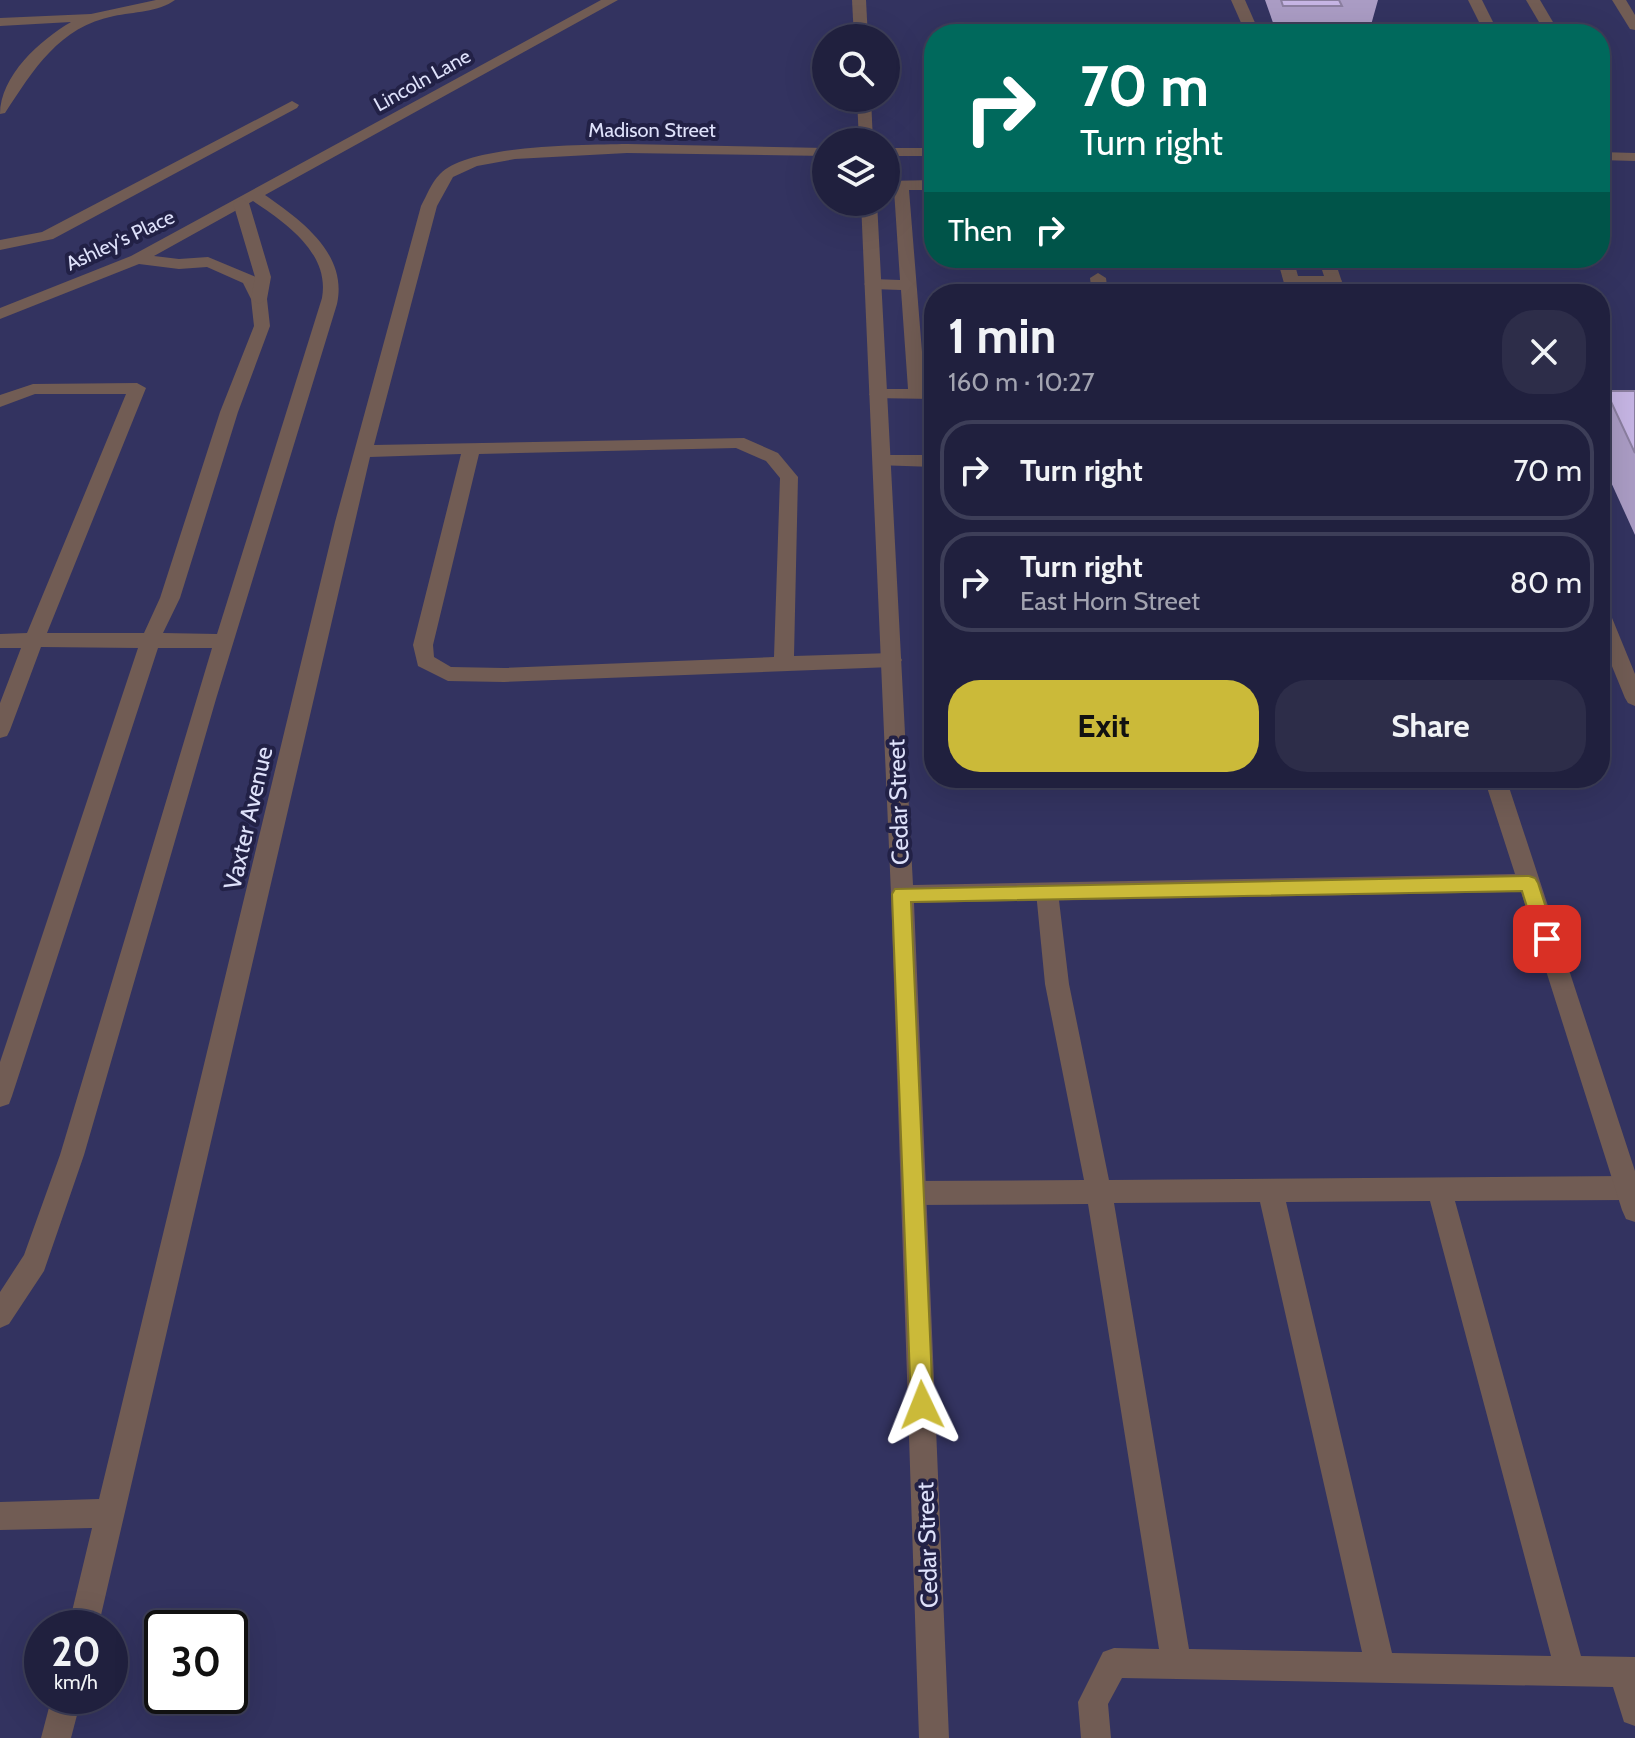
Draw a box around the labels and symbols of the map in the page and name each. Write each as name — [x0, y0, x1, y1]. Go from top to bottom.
street label: Lincoln Lane — [369, 44, 475, 116]
street label: Madison Street — [588, 118, 716, 142]
street label: Ashley's Place — [62, 204, 178, 276]
street label: Cedar Street — [881, 738, 915, 866]
street label: Vaxter Avenue — [217, 744, 279, 892]
pin — [1513, 905, 1581, 973]
position arrow — [880, 1363, 964, 1447]
street label: Cedar Street — [910, 1481, 944, 1609]
speed limit sign: 30 — [144, 1610, 248, 1714]

